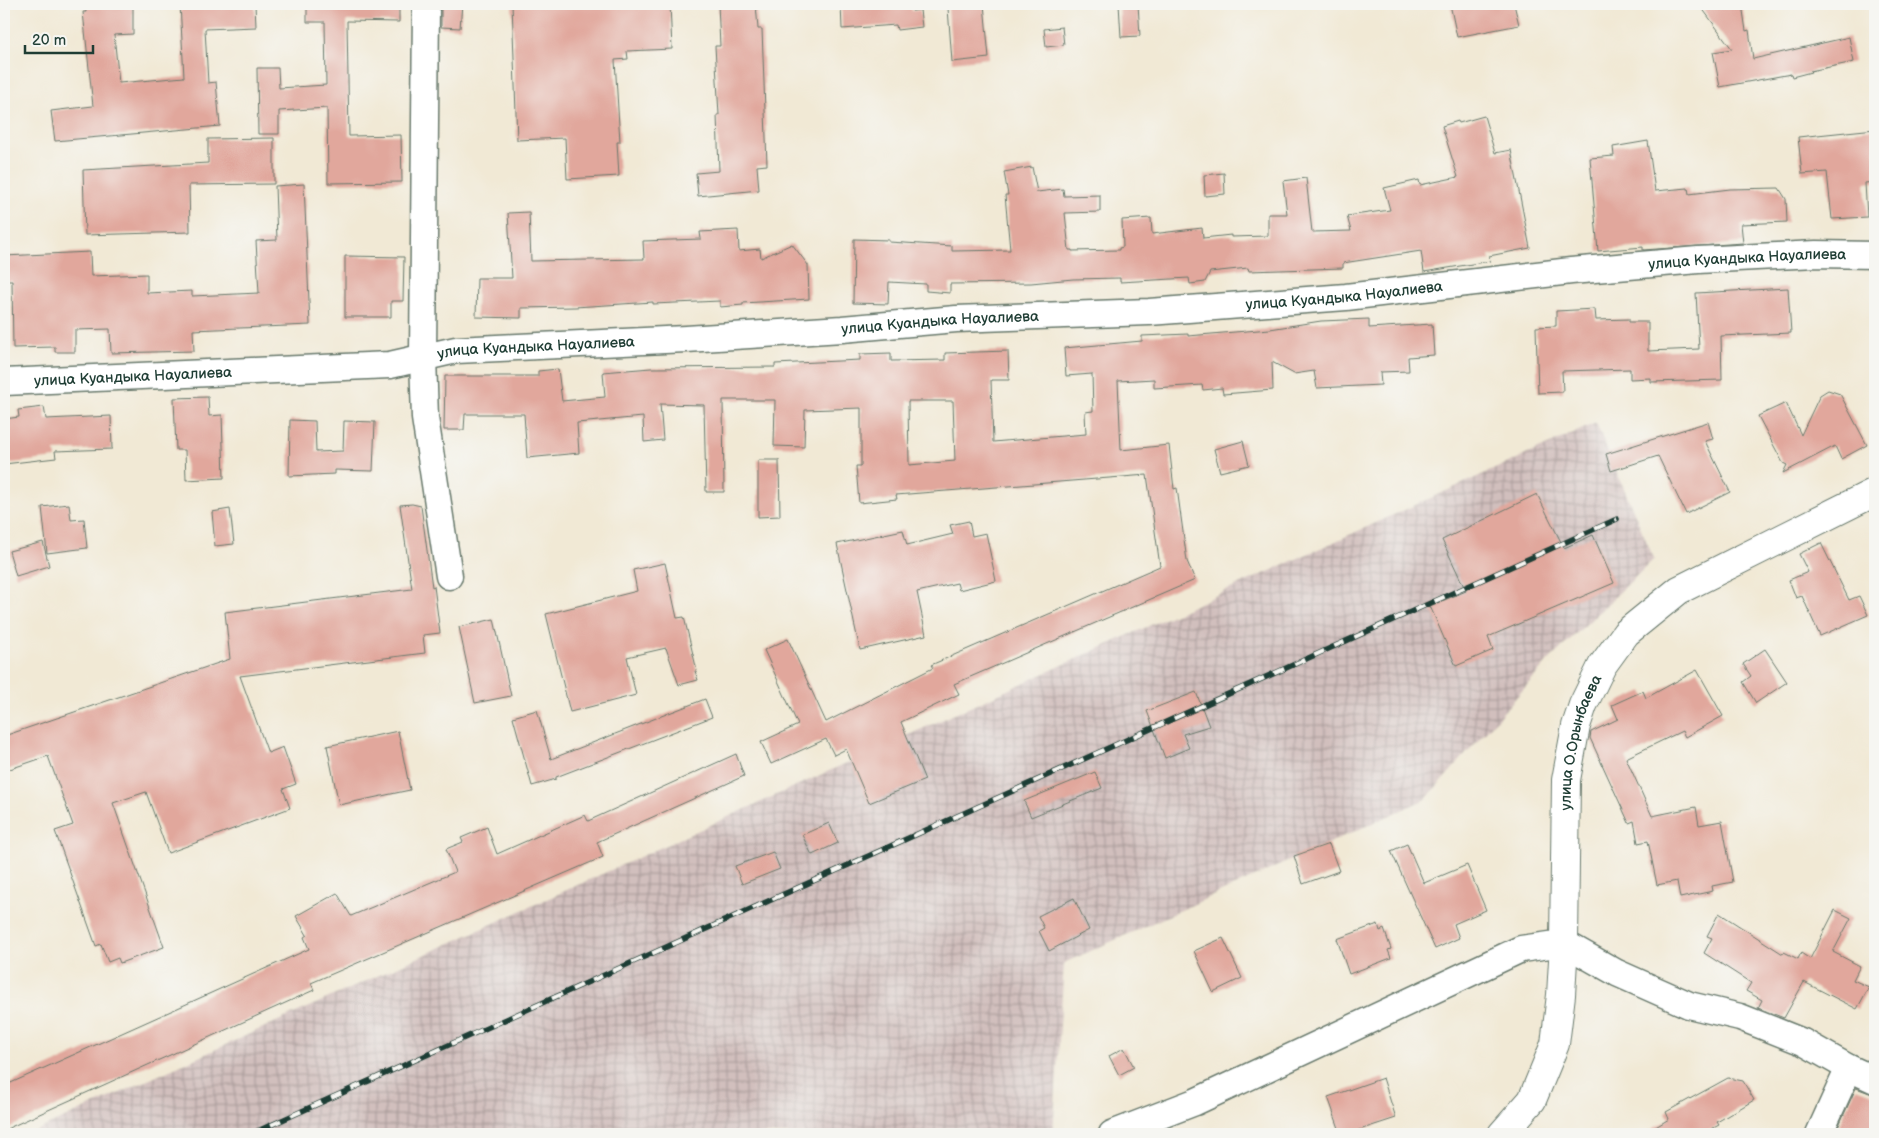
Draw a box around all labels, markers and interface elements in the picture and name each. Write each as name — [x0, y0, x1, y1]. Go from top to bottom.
scale bar — [25, 22, 92, 54]
text: 20 m — [32, 31, 66, 50]
street label: улица Куандыка Науалиева — [1648, 245, 1846, 274]
street label: улица Куандыка Науалиева — [1245, 277, 1444, 315]
street label: улица Куандыка Науалиева — [841, 307, 1039, 339]
street label: улица Куандыка Науалиева — [435, 332, 635, 364]
street label: улица Куандыка Науалиева — [34, 363, 232, 391]
street label: улица О.Орынбаева — [1557, 672, 1606, 811]

